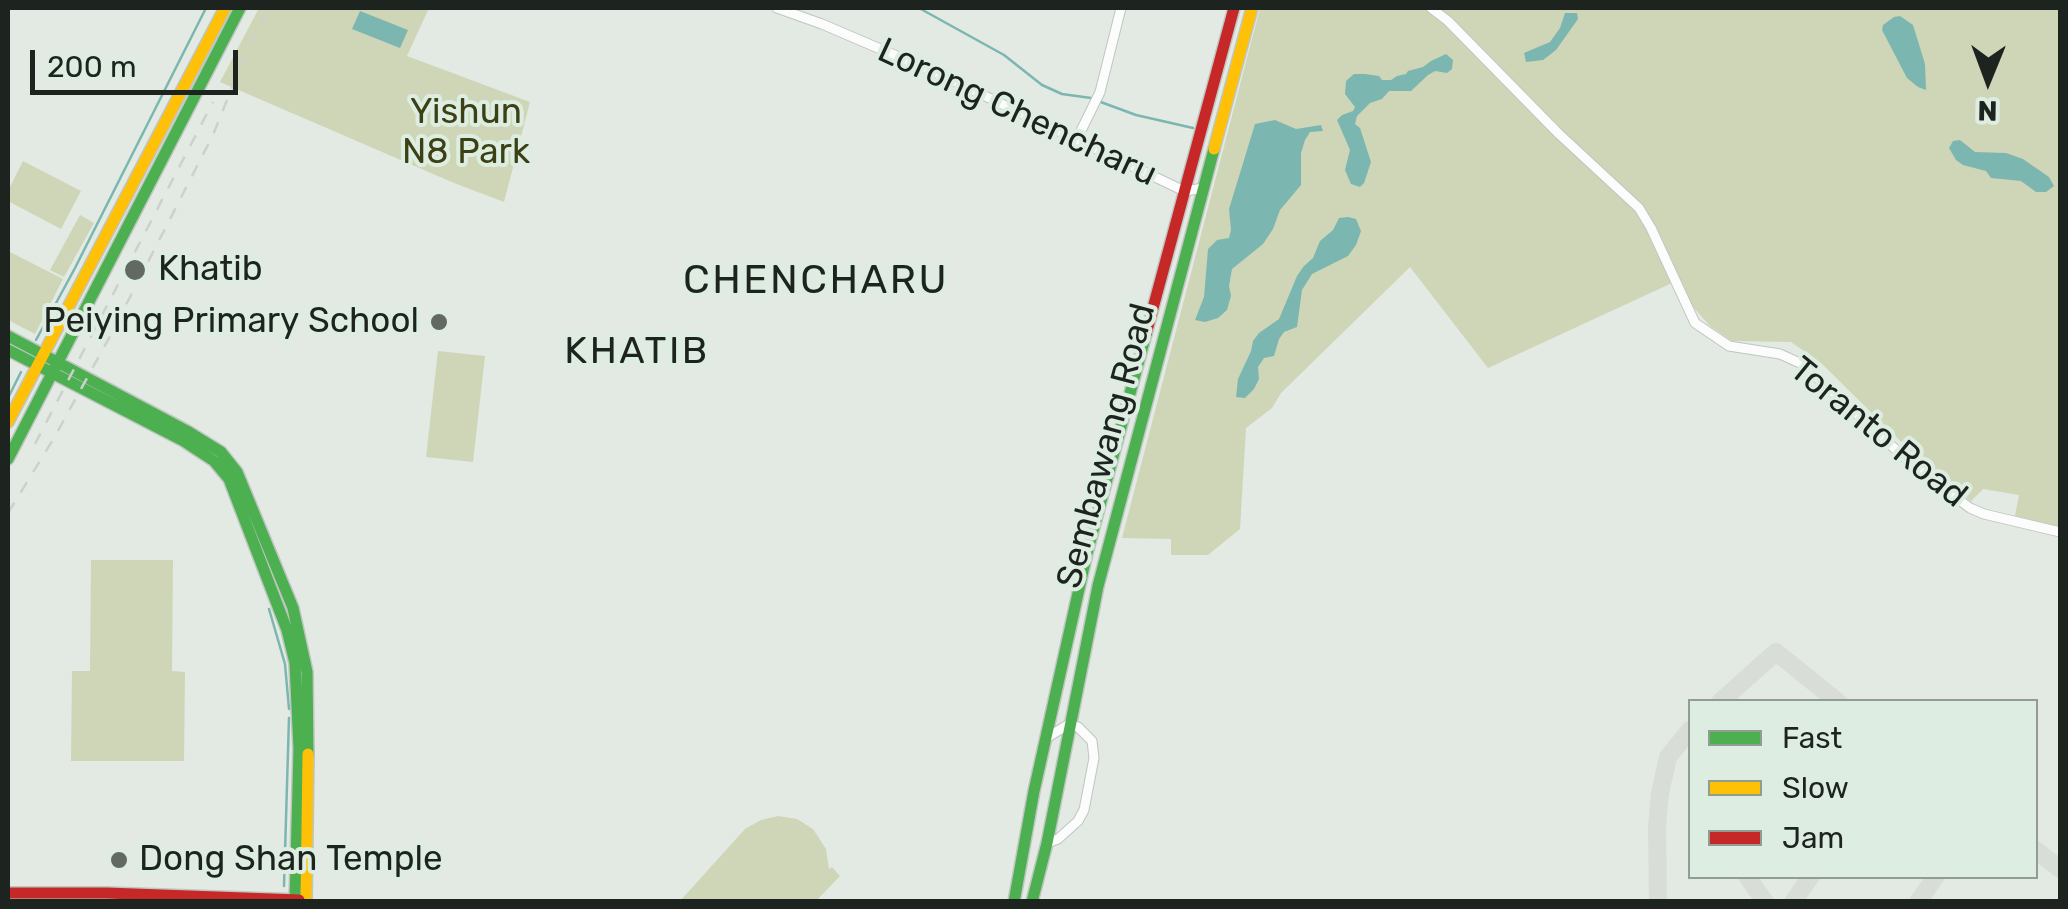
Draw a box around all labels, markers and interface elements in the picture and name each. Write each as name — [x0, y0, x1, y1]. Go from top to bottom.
scale bar — [35, 30, 242, 92]
street label: Lorong Chencharu — [871, 30, 1163, 196]
north arrow — [1938, 30, 2038, 130]
text: 200 m — [47, 49, 137, 85]
park label: Yishun N8 Park — [402, 92, 530, 174]
text: N — [1977, 94, 1998, 127]
place label: Khatib — [158, 249, 262, 291]
marker: Khatib — [122, 257, 148, 283]
district label: CHENCHARU — [683, 257, 949, 305]
street label: Sembawang Road — [1049, 299, 1165, 593]
place label: Peiying Primary School — [43, 301, 419, 343]
marker: Peiying Primary School — [428, 311, 450, 333]
district label: KHATIB — [564, 329, 710, 375]
street label: Toranto Road — [1781, 349, 1975, 517]
legend — [1688, 699, 2038, 879]
text: Fast — [1782, 720, 1842, 756]
text: Slow — [1782, 770, 1849, 806]
text: Jam — [1782, 820, 1844, 856]
place label: Dong Shan Temple — [139, 839, 443, 881]
marker: Dong Shan Temple — [108, 849, 130, 871]

